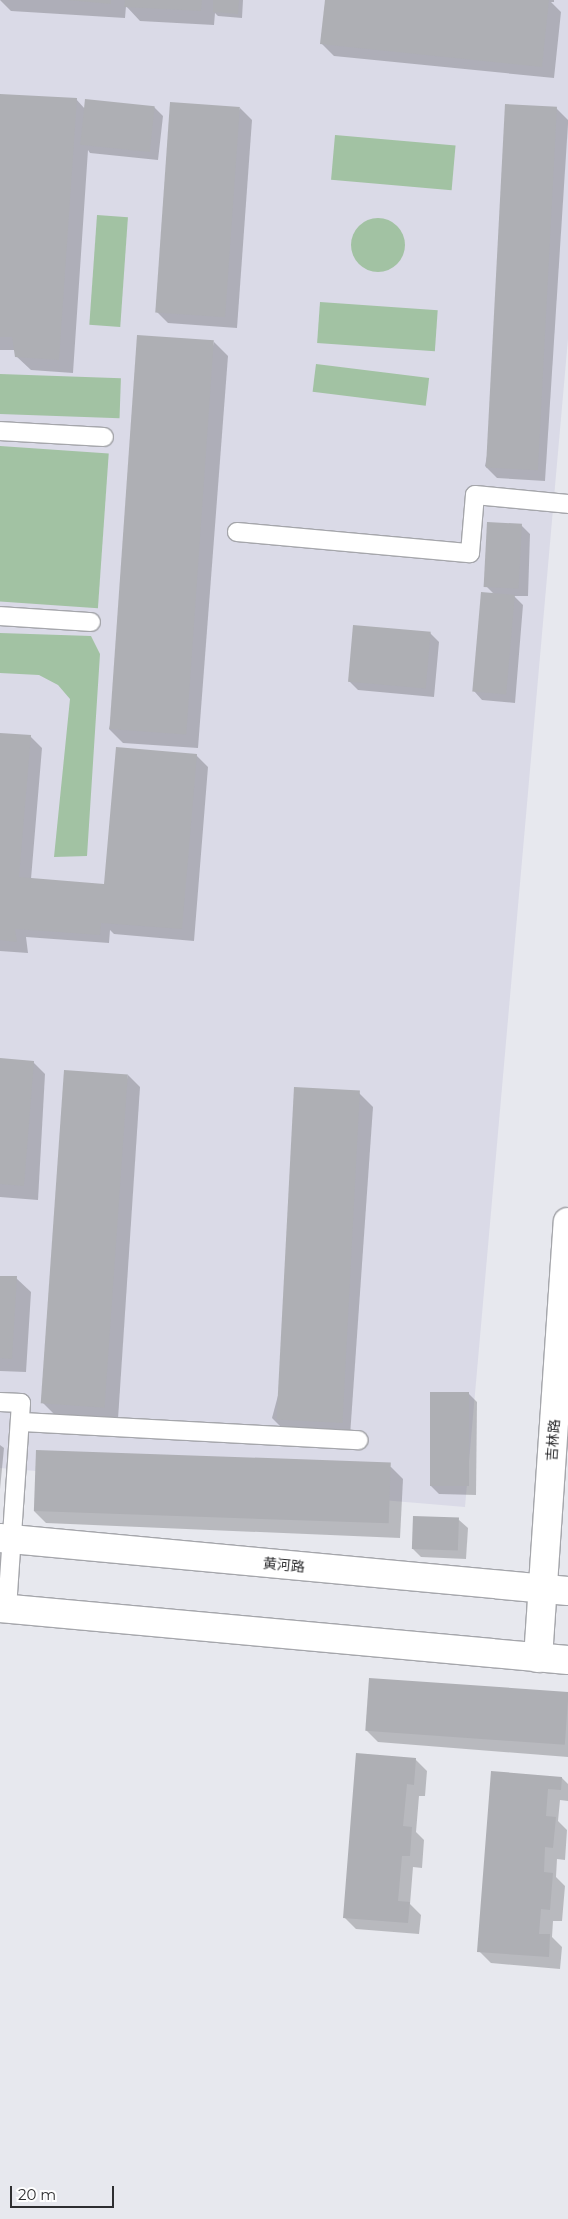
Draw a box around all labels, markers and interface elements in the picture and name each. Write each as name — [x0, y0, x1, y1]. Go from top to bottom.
street label: 吉林路 — [543, 1418, 563, 1462]
street label: 黄河路 — [262, 1555, 306, 1575]
scale bar — [12, 2176, 116, 2208]
text: 20 m — [18, 2185, 56, 2204]

